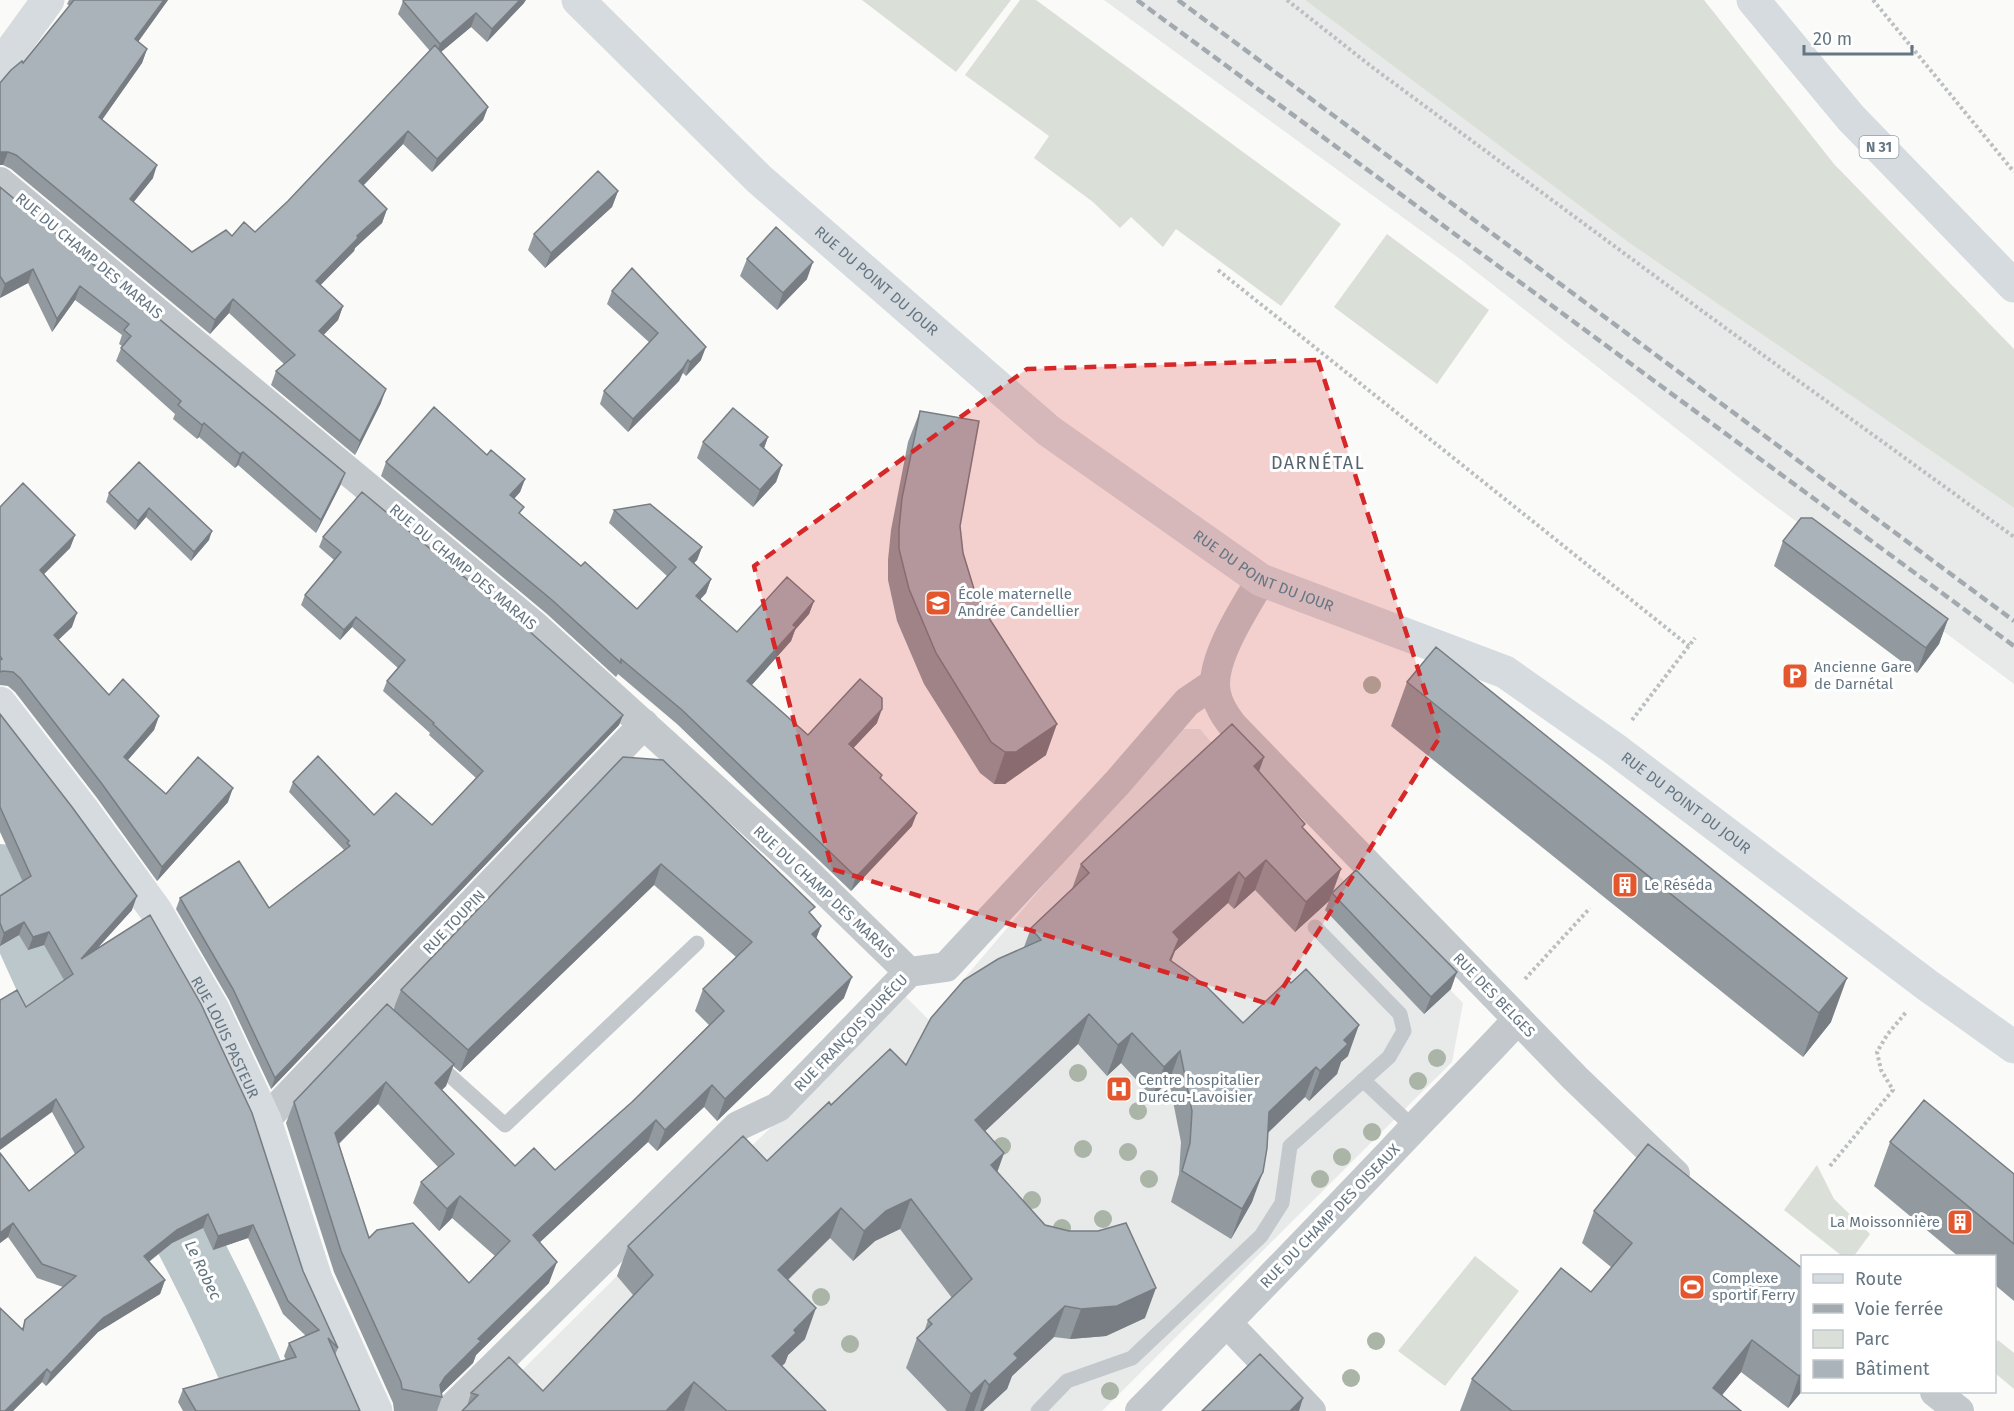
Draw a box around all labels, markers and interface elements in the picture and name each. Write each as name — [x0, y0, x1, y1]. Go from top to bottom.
scale bar — [1804, 18, 1912, 56]
text: 20 m — [1813, 28, 1852, 50]
road number: N 31 — [1860, 136, 1898, 158]
street label: RUE DU CHAMP DES MARAIS — [12, 189, 166, 323]
street label: RUE DU POINT DU JOUR — [811, 222, 942, 339]
district label: DARNÉTAL — [1271, 451, 1365, 474]
street label: RUE DU CHAMP DES MARAIS — [386, 500, 540, 634]
street label: RUE DU POINT DU JOUR — [1190, 526, 1336, 616]
place label: École maternelle Andrée Candellier — [958, 585, 1080, 620]
school or university icon: École maternelle Andrée Candellier — [923, 588, 953, 618]
place label: Ancienne Gare de Darnétal — [1814, 658, 1912, 693]
parking icon: Ancienne Gare de Darnétal — [1780, 661, 1810, 691]
street label: RUE DU POINT DU JOUR — [1618, 748, 1754, 858]
street label: RUE DU CHAMP DES MARAIS — [750, 822, 898, 962]
building icon: Le Réséda — [1610, 870, 1640, 900]
place label: Le Réséda — [1644, 876, 1713, 894]
street label: RUE TOUPIN — [419, 886, 489, 958]
street label: RUE DES BELGES — [1449, 949, 1539, 1041]
street label: RUE FRANÇOIS DURÉCU — [790, 971, 912, 1095]
street label: RUE LOUIS PASTEUR — [187, 973, 263, 1101]
place label: Centre hospitalier Durécu-Lavoisier — [1138, 1071, 1260, 1106]
hospital icon: Centre hospitalier Durécu-Lavoisier — [1104, 1074, 1134, 1104]
street label: RUE DU CHAMP DES OISEAUX — [1256, 1140, 1404, 1292]
building icon: La Moissonnière — [1945, 1207, 1975, 1237]
place label: La Moissonnière — [1830, 1213, 1940, 1231]
water label: Le Robec — [181, 1237, 226, 1303]
legend — [1801, 1255, 1996, 1393]
text: Route — [1855, 1268, 1903, 1290]
place label: Complexe sportif Ferry — [1712, 1269, 1796, 1304]
sports icon: Complexe sportif Ferry — [1677, 1272, 1707, 1302]
text: Voie ferrée — [1855, 1298, 1943, 1320]
text: Parc — [1855, 1328, 1890, 1350]
text: Bâtiment — [1855, 1358, 1930, 1380]

